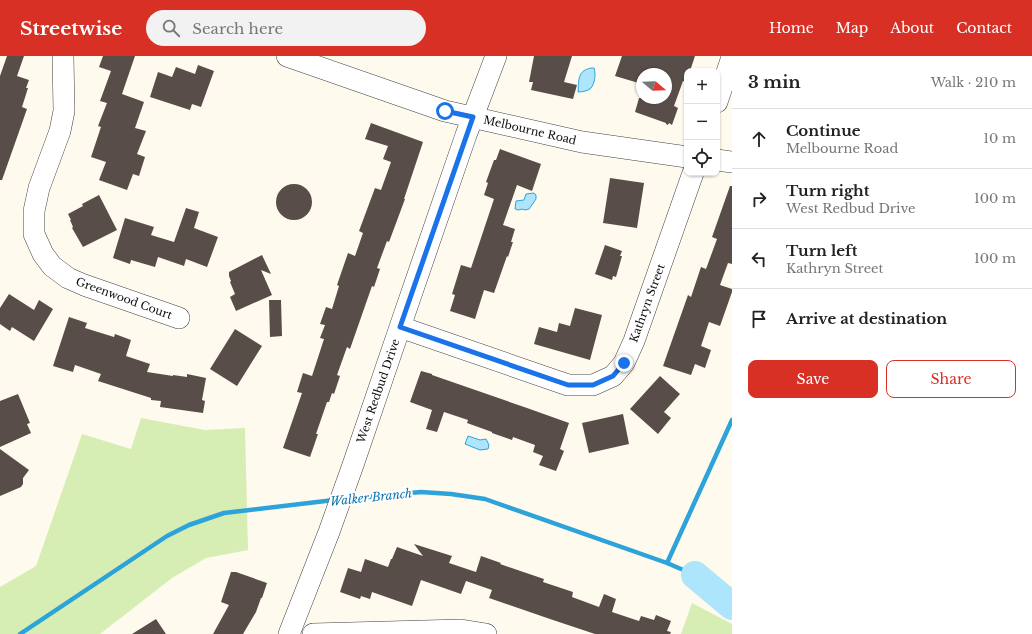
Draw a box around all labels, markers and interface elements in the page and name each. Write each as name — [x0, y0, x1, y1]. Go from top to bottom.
search box — [146, 10, 426, 46]
text: Streetwise — [20, 17, 122, 40]
icon: search — [160, 17, 182, 39]
text: Search here — [192, 19, 283, 38]
text: Home — [769, 19, 814, 37]
text: Map — [836, 19, 868, 37]
text: About — [890, 19, 934, 37]
text: Contact — [956, 19, 1012, 37]
north arrow — [636, 68, 672, 104]
map controls — [684, 68, 720, 176]
button: + — [684, 68, 720, 104]
text: 3 min — [748, 72, 801, 93]
text: Walk · 210 m — [931, 74, 1016, 91]
route start — [436, 102, 454, 120]
button: − — [684, 104, 720, 140]
street label: Melbourne Road — [482, 113, 578, 148]
text: Continue — [786, 121, 861, 140]
icon: ahead — [748, 128, 770, 150]
text: 10 m — [983, 130, 1016, 147]
button: locate — [684, 140, 720, 176]
text: Melbourne Road — [786, 140, 898, 157]
text: Turn right — [786, 181, 869, 200]
icon: right — [748, 188, 770, 210]
text: 100 m — [974, 190, 1016, 207]
text: West Redbud Drive — [786, 200, 916, 217]
text: Turn left — [786, 241, 857, 260]
icon: left — [748, 248, 770, 270]
text: 100 m — [974, 250, 1016, 267]
text: Kathryn Street — [786, 260, 884, 277]
street label: Kathryn Street — [626, 261, 668, 344]
street label: Greenwood Court — [74, 274, 175, 322]
icon: arrive — [748, 308, 770, 330]
text: Arrive at destination — [786, 309, 947, 328]
street label: West Redbud Drive — [353, 337, 402, 446]
route end — [615, 354, 633, 372]
button: Save — [748, 360, 878, 398]
button: Share — [886, 360, 1016, 398]
water label: Walker Branch — [329, 485, 413, 509]

